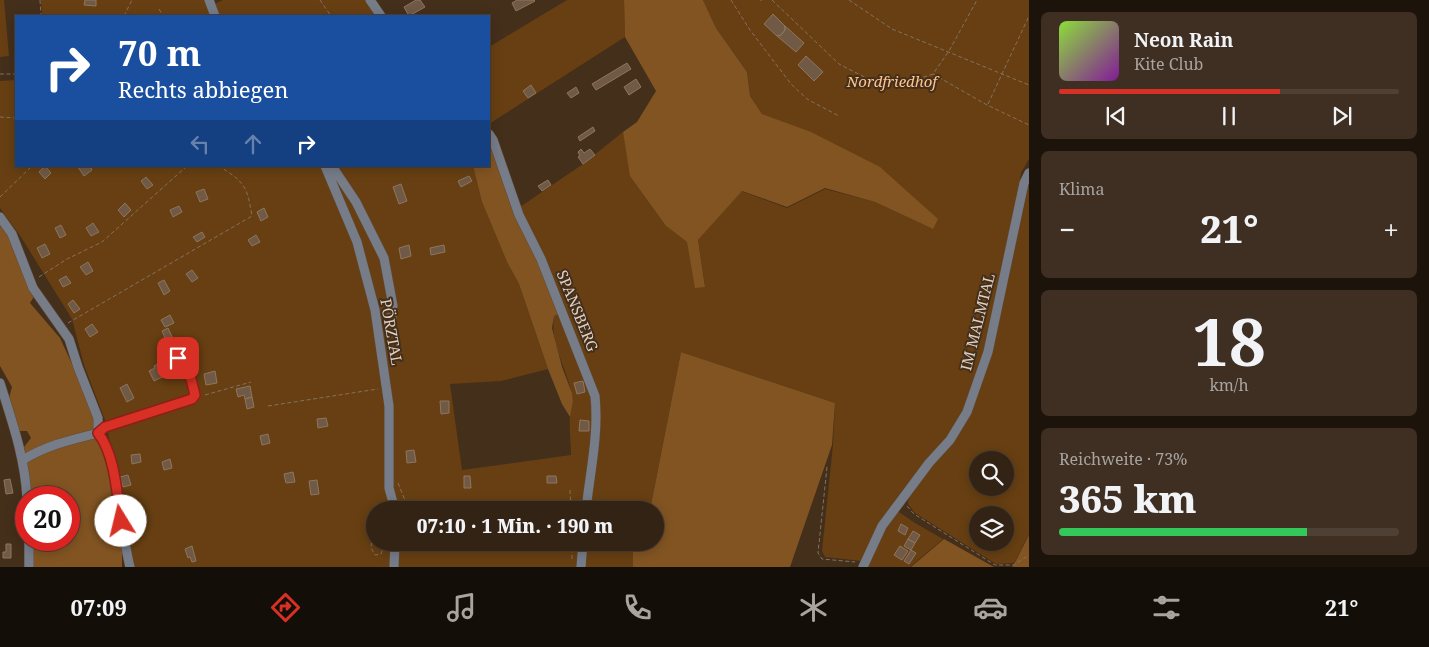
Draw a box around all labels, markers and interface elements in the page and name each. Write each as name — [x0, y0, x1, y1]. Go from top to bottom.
text: Neon Rain — [1134, 27, 1233, 53]
text: 70 m — [118, 29, 201, 76]
icon: right — [35, 35, 100, 100]
text: Kite Club — [1134, 53, 1203, 75]
park label: Nordfriedhof — [846, 71, 940, 91]
text: Rechts abbiegen — [118, 74, 288, 104]
icon: previous — [1102, 102, 1130, 130]
icon: pause — [1215, 102, 1243, 130]
icon: next — [1328, 102, 1356, 130]
icon: left — [186, 130, 214, 158]
icon: ahead — [239, 130, 267, 158]
icon: right — [292, 130, 320, 158]
text: Klima — [1059, 178, 1104, 200]
text: 21° — [1200, 202, 1258, 254]
text: − — [1059, 210, 1075, 248]
text: + — [1383, 210, 1399, 248]
street label: SPANSBERG — [553, 267, 603, 355]
street label: IM MALMTAL — [955, 271, 999, 373]
street label: PÖRZTAL — [376, 297, 408, 367]
text: 18 — [1192, 297, 1266, 385]
pin — [157, 337, 199, 379]
icon: arrive — [164, 344, 192, 372]
text: km/h — [1209, 374, 1249, 396]
text: Reichweite · 73% — [1059, 448, 1187, 470]
map controls — [969, 451, 1014, 551]
button: search — [969, 451, 1014, 496]
text: 365 km — [1059, 472, 1197, 524]
speed limit sign: 20 — [15, 486, 80, 551]
position arrow — [94, 494, 146, 546]
button: layers — [969, 506, 1014, 551]
text: 07:10 · 1 Min. · 190 m — [417, 513, 613, 539]
icon: directions — [268, 590, 303, 625]
icon: music — [444, 590, 479, 625]
icon: phone — [620, 590, 655, 625]
icon: climate — [796, 590, 831, 625]
icon: car — [973, 590, 1008, 625]
icon: filters — [1149, 590, 1184, 625]
text: 07:09 — [71, 592, 127, 622]
text: 21° — [1325, 592, 1358, 622]

